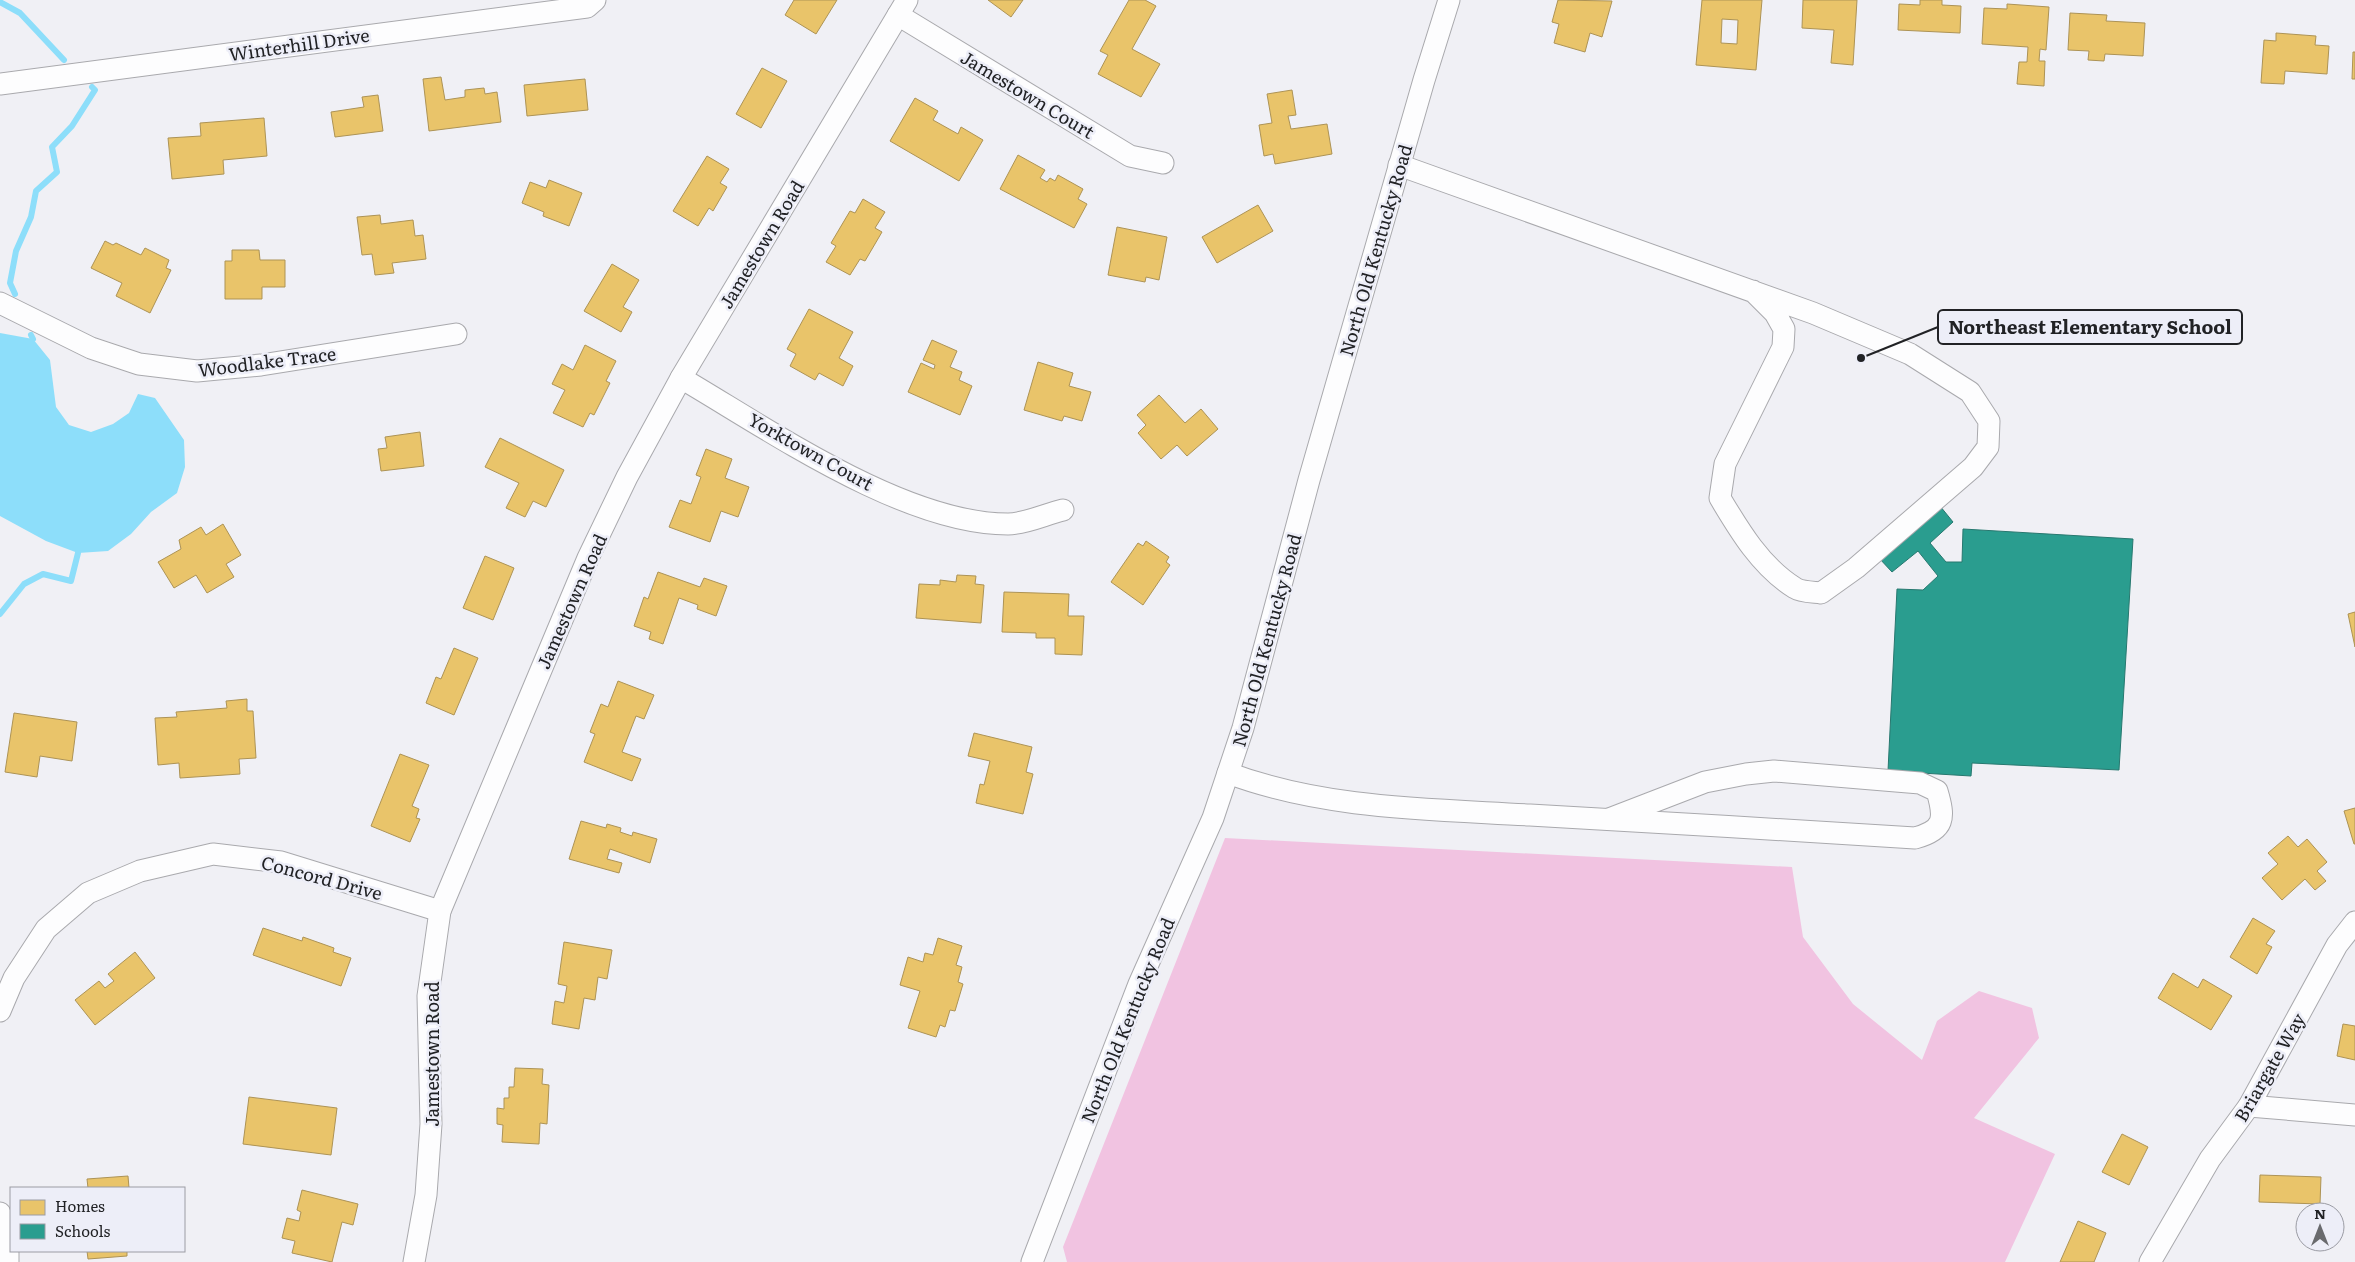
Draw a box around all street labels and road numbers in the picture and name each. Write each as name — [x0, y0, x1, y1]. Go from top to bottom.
street label: Winterhill Drive — [227, 21, 371, 67]
street label: Jamestown Court — [956, 43, 1101, 145]
street label: North Old Kentucky Road — [1332, 141, 1418, 359]
street label: Jamestown Road — [712, 175, 810, 313]
street label: Woodlake Trace — [196, 339, 338, 383]
street label: Yorktown Court — [744, 405, 879, 497]
street label: Jamestown Road — [529, 529, 613, 673]
street label: North Old Kentucky Road — [1225, 531, 1307, 749]
street label: Concord Drive — [258, 848, 386, 906]
street label: North Old Kentucky Road — [1073, 913, 1181, 1127]
street label: Jamestown Road — [418, 981, 445, 1127]
street label: Briargate Way — [2227, 1007, 2312, 1127]

